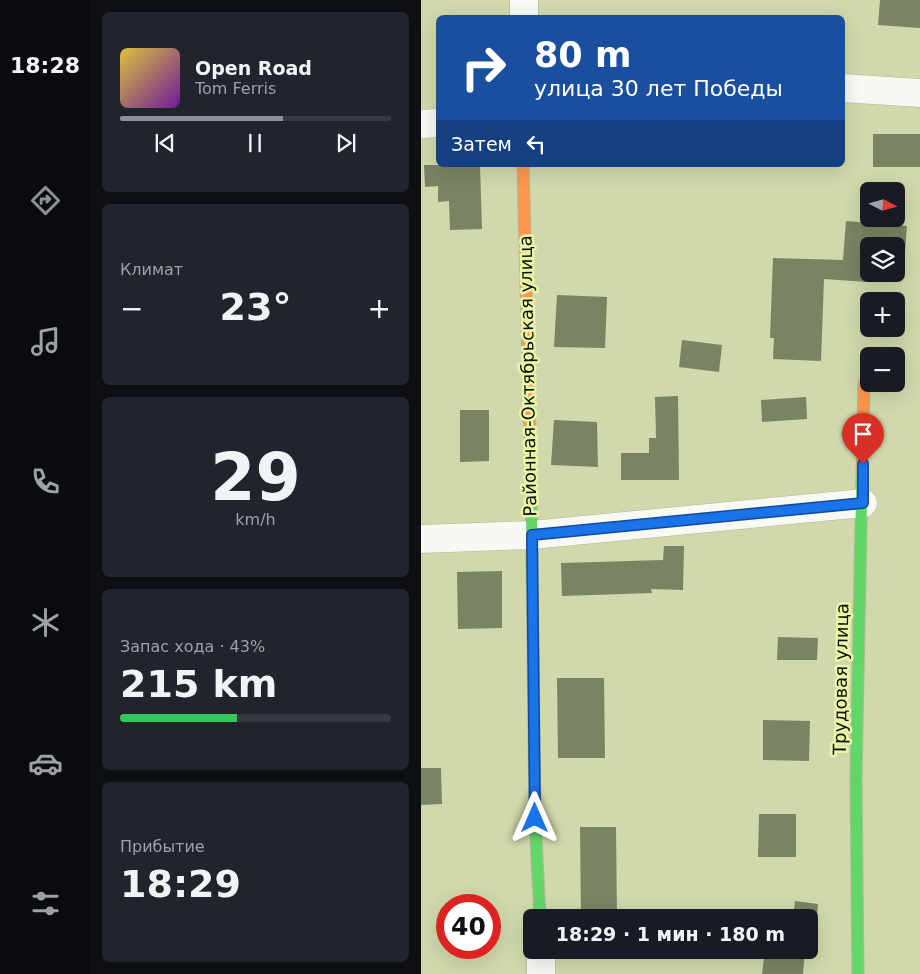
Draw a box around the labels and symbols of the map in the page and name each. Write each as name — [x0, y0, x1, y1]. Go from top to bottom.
north arrow — [860, 182, 905, 228]
street label: Районная-Октябрьская улица — [515, 235, 540, 517]
pin — [842, 413, 884, 464]
street label: Трудовая улица — [829, 603, 852, 756]
position arrow — [508, 791, 560, 843]
speed limit sign: 40 — [436, 894, 501, 959]

